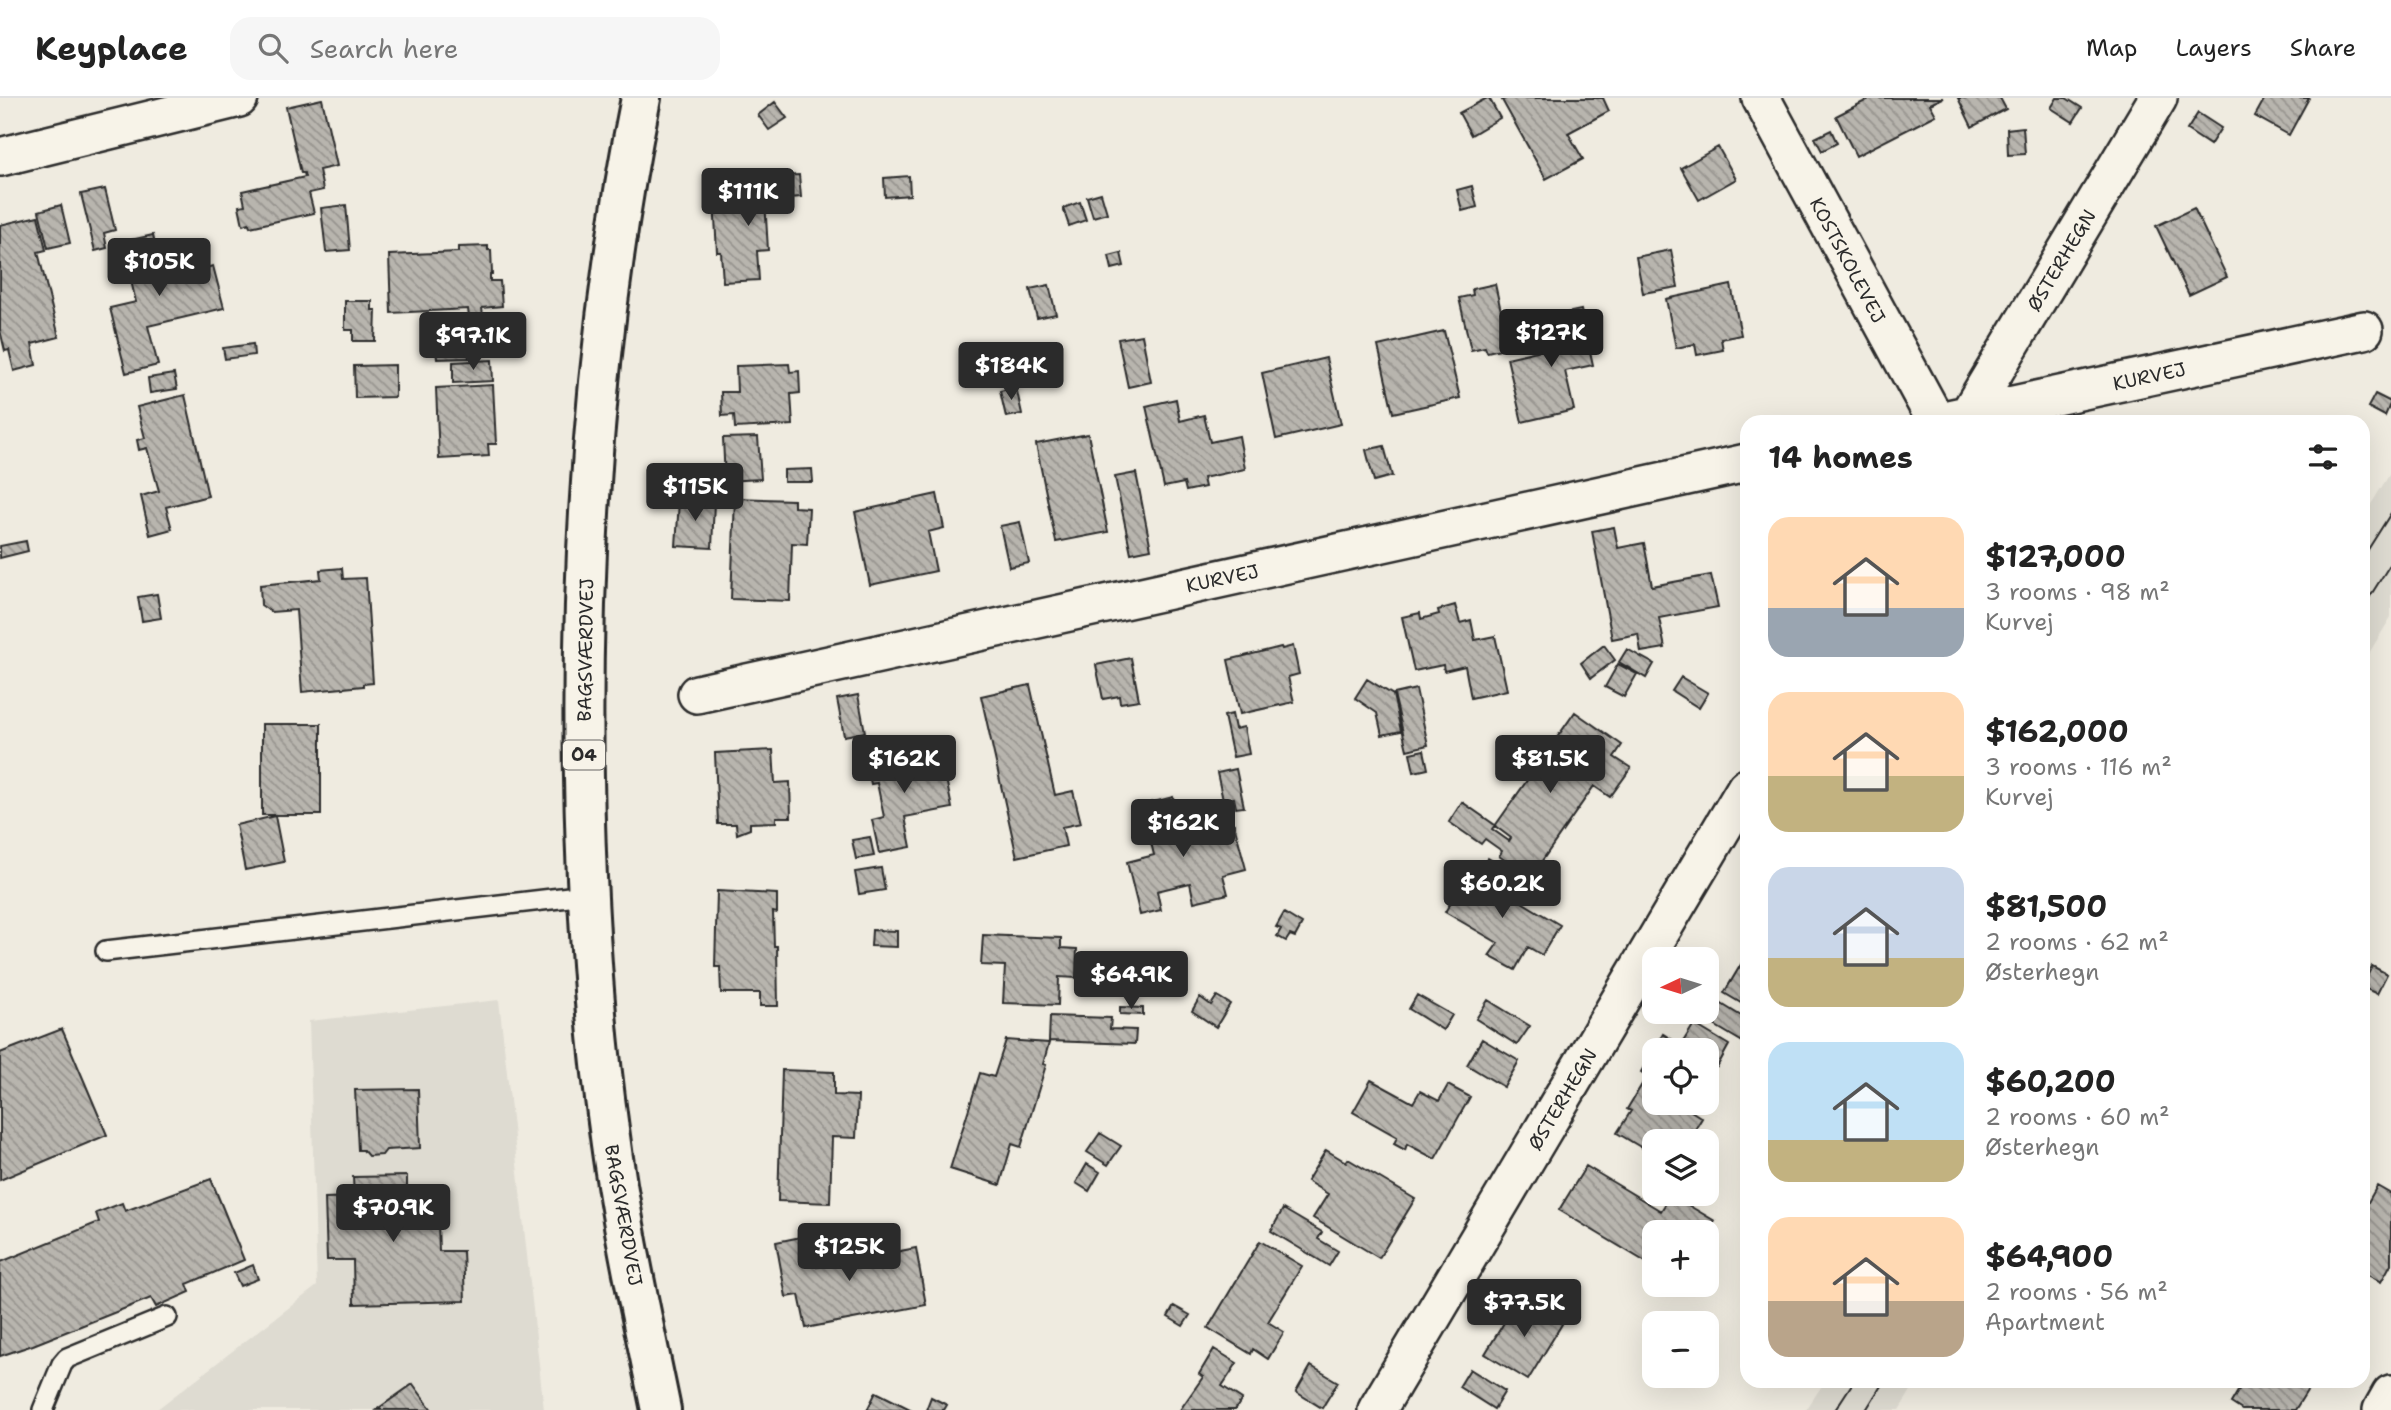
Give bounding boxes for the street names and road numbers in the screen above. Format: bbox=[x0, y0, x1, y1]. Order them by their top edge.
street label: KOSTSKOLEVEJ bbox=[1804, 193, 1891, 327]
street label: ØSTERHEGN bbox=[2021, 205, 2102, 316]
street label: KURVEJ bbox=[2110, 357, 2188, 396]
street label: KURVEJ bbox=[1183, 559, 1261, 598]
street label: BAGSVÆRDVEJ bbox=[572, 578, 599, 722]
road number: O4 bbox=[563, 740, 605, 770]
street label: ØSTERHEGN bbox=[1522, 1044, 1603, 1155]
street label: BAGSVÆRDVEJ bbox=[599, 1142, 648, 1288]

